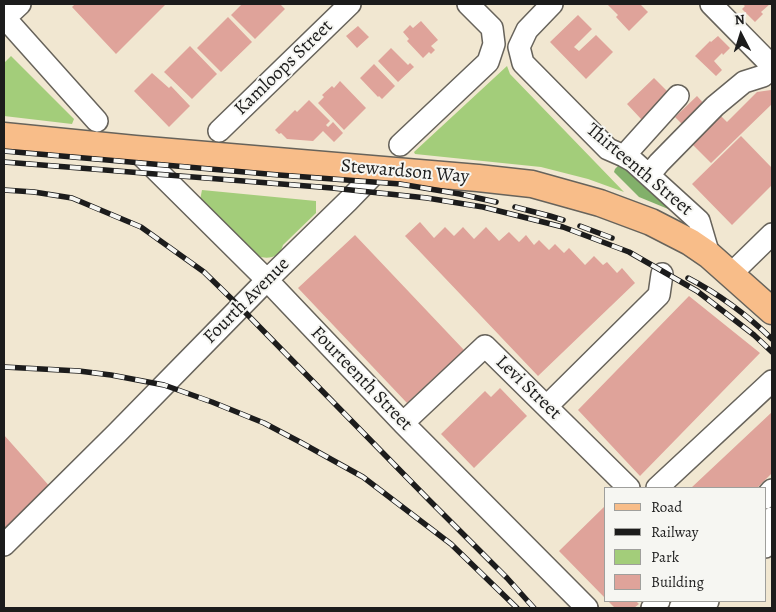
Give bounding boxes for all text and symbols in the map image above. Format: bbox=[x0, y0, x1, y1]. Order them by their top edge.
north arrow bbox=[716, 10, 766, 60]
text: N bbox=[734, 10, 746, 29]
street label: Kamloops Street bbox=[230, 15, 338, 121]
street label: Thirteenth Street bbox=[581, 119, 697, 221]
street label: Stewardson Way bbox=[340, 155, 470, 189]
street label: Fourth Avenue bbox=[199, 253, 295, 349]
street label: Fourteenth Street bbox=[305, 322, 417, 436]
street label: Levi Street bbox=[490, 351, 566, 425]
legend bbox=[604, 487, 766, 602]
text: Road bbox=[651, 497, 682, 517]
text: Railway bbox=[651, 522, 698, 542]
text: Park bbox=[651, 547, 679, 567]
text: Building bbox=[651, 572, 704, 592]

